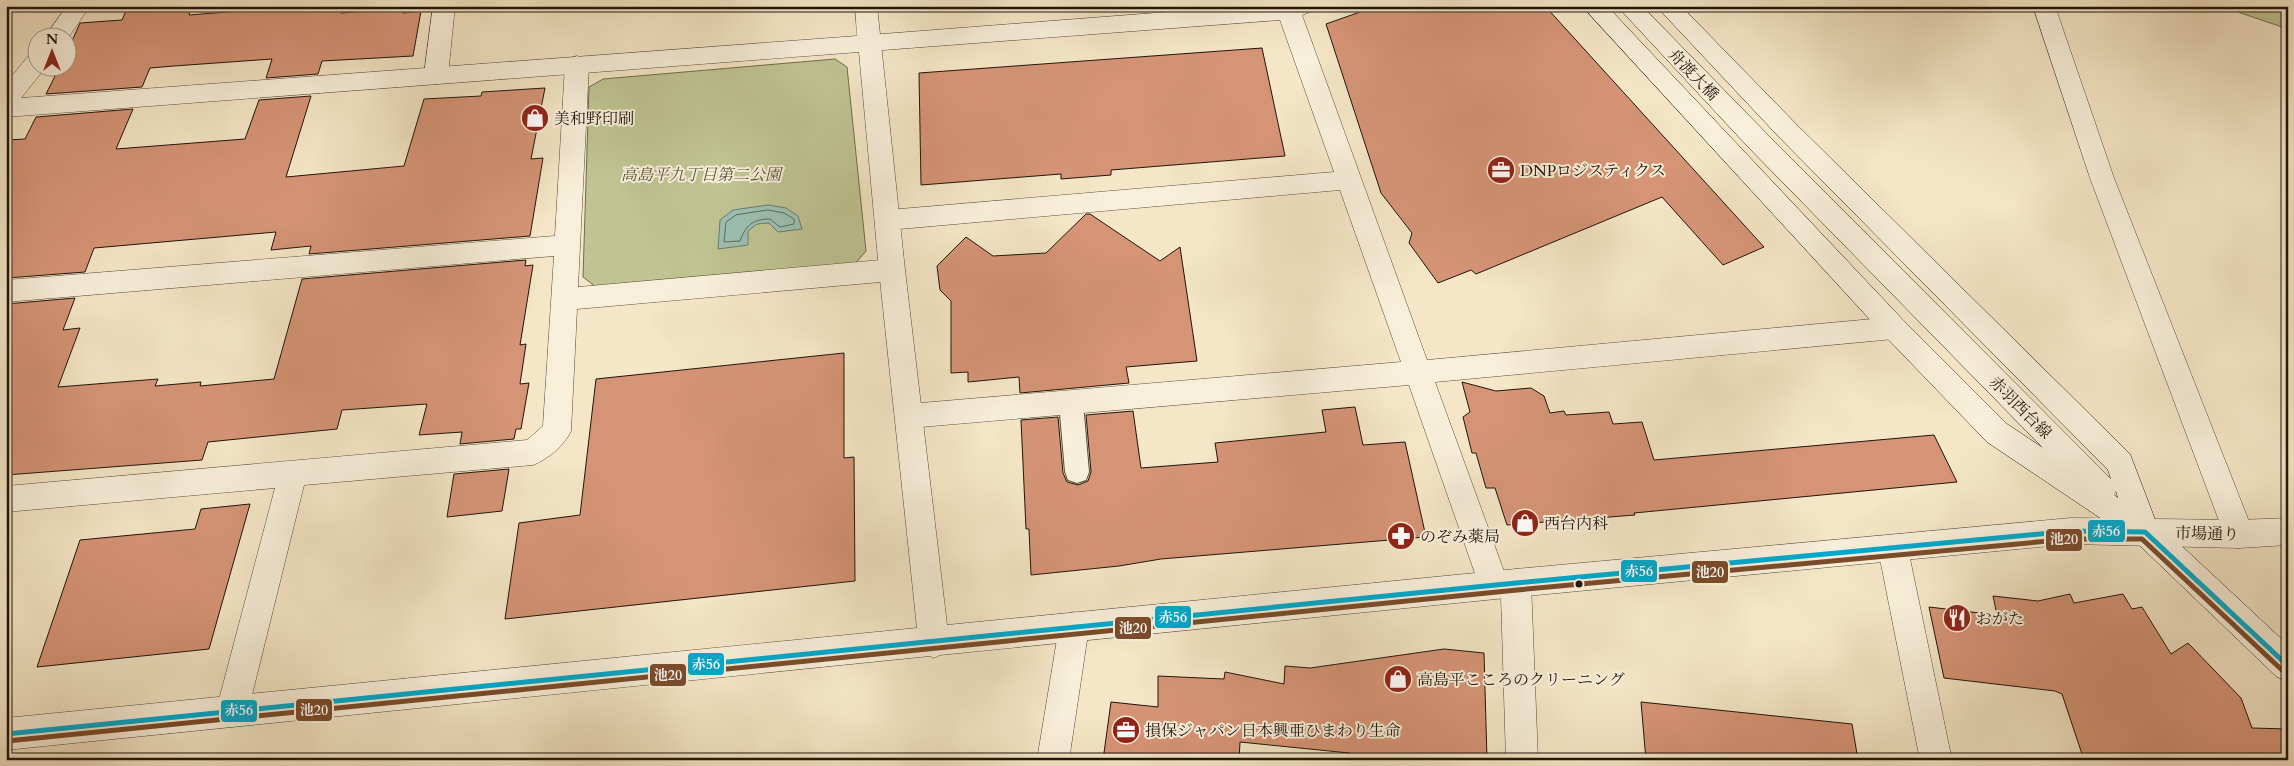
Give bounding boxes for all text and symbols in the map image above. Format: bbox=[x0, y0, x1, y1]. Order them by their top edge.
north arrow bbox=[28, 28, 78, 78]
text: N bbox=[46, 30, 58, 49]
street label: 舟渡大橋 bbox=[1663, 44, 1723, 105]
shop icon: 美和野印刷 bbox=[520, 103, 550, 133]
place label: 美和野印刷 bbox=[554, 108, 634, 130]
office icon: DNPロジスティクス bbox=[1486, 155, 1516, 185]
place label: DNPロジスティクス bbox=[1520, 160, 1666, 182]
park label: 高島平九丁目第二公園 bbox=[621, 164, 784, 186]
street label: 赤羽西台線 bbox=[1984, 372, 2056, 444]
shop icon: 西台内科 bbox=[1510, 508, 1540, 538]
place label: 西台内科 bbox=[1544, 513, 1608, 535]
line badge: 赤56 bbox=[2087, 519, 2126, 543]
pharmacy icon: のぞみ薬局 bbox=[1386, 521, 1416, 551]
text: 赤56 bbox=[2092, 522, 2120, 541]
street label: 市場通り bbox=[2175, 522, 2239, 546]
place label: のぞみ薬局 bbox=[1420, 526, 1500, 548]
line badge: 池20 bbox=[2045, 528, 2083, 552]
text: 池20 bbox=[2050, 530, 2078, 549]
line badge: 赤56 bbox=[1620, 559, 1658, 583]
line badge: 池20 bbox=[1691, 560, 1729, 584]
text: 赤56 bbox=[1625, 562, 1653, 581]
text: 池20 bbox=[1696, 563, 1724, 582]
unlabelled marker bbox=[1574, 579, 1584, 589]
restaurant icon: おがた bbox=[1942, 603, 1972, 633]
line badge: 赤56 bbox=[1154, 605, 1192, 629]
text: 赤56 bbox=[1159, 608, 1187, 627]
place label: おがた bbox=[1976, 608, 2024, 630]
line badge: 池20 bbox=[1114, 616, 1152, 640]
text: 池20 bbox=[1119, 619, 1147, 638]
line badge: 赤56 bbox=[687, 652, 725, 676]
text: 赤56 bbox=[692, 655, 720, 674]
line badge: 池20 bbox=[649, 663, 687, 687]
shop icon: 高島平こころのクリーニング bbox=[1383, 664, 1413, 694]
text: 池20 bbox=[654, 666, 682, 685]
place label: 高島平こころのクリーニング bbox=[1417, 669, 1625, 691]
line badge: 池20 bbox=[295, 698, 333, 722]
line badge: 赤56 bbox=[220, 699, 258, 723]
text: 赤56 bbox=[225, 701, 253, 720]
text: 池20 bbox=[300, 701, 328, 720]
office icon: 損保ジャパン日本興亜ひまわり生命 bbox=[1111, 715, 1141, 745]
place label: 損保ジャパン日本興亜ひまわり生命 bbox=[1145, 720, 1401, 742]

